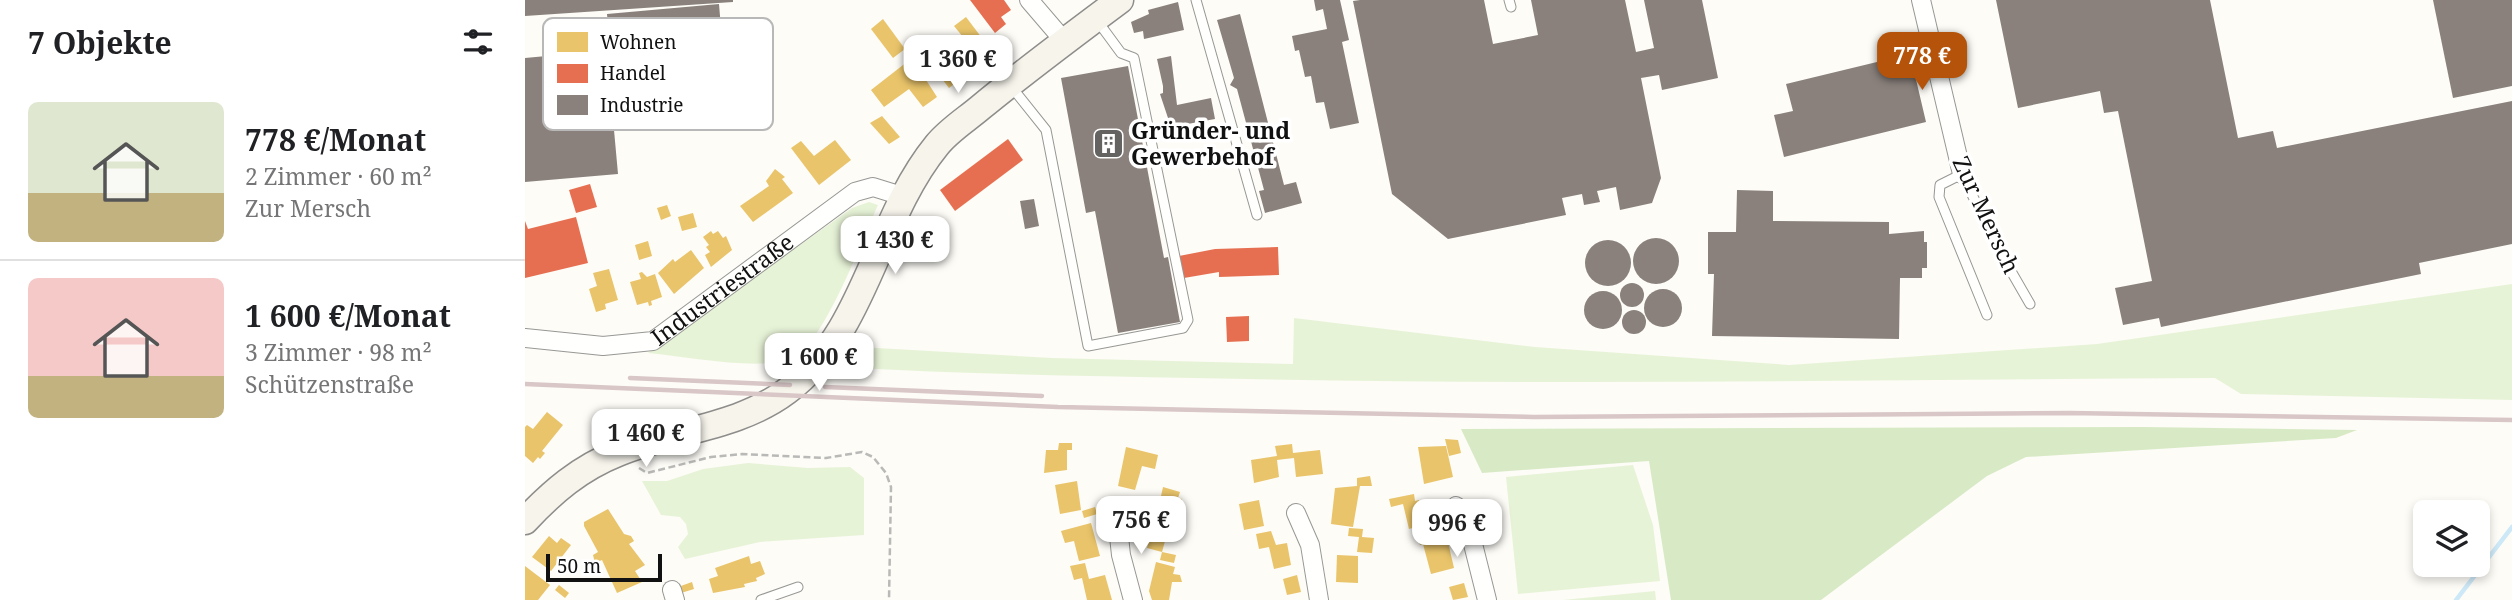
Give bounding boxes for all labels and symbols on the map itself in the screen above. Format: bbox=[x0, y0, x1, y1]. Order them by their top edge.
legend bbox=[543, 18, 773, 130]
text: Wohnen bbox=[600, 29, 676, 55]
pin: 778 € bbox=[1873, 32, 1971, 92]
pin: 1 360 € bbox=[893, 36, 1023, 95]
text: Handel bbox=[600, 60, 666, 86]
text: Industrie bbox=[600, 92, 683, 118]
place label: Gründer- und Gewerbehof bbox=[1131, 114, 1290, 172]
building icon: Gründer- und Gewerbehof bbox=[1091, 127, 1125, 161]
street label: Zur Mersch bbox=[1946, 151, 2028, 278]
pin: 1 430 € bbox=[830, 216, 960, 276]
street label: Industriestraße bbox=[644, 226, 800, 352]
pin: 1 600 € bbox=[754, 334, 884, 393]
pin: 1 460 € bbox=[581, 410, 711, 469]
pin: 756 € bbox=[1092, 496, 1190, 556]
pin: 996 € bbox=[1408, 500, 1506, 559]
scale bar bbox=[546, 551, 661, 583]

